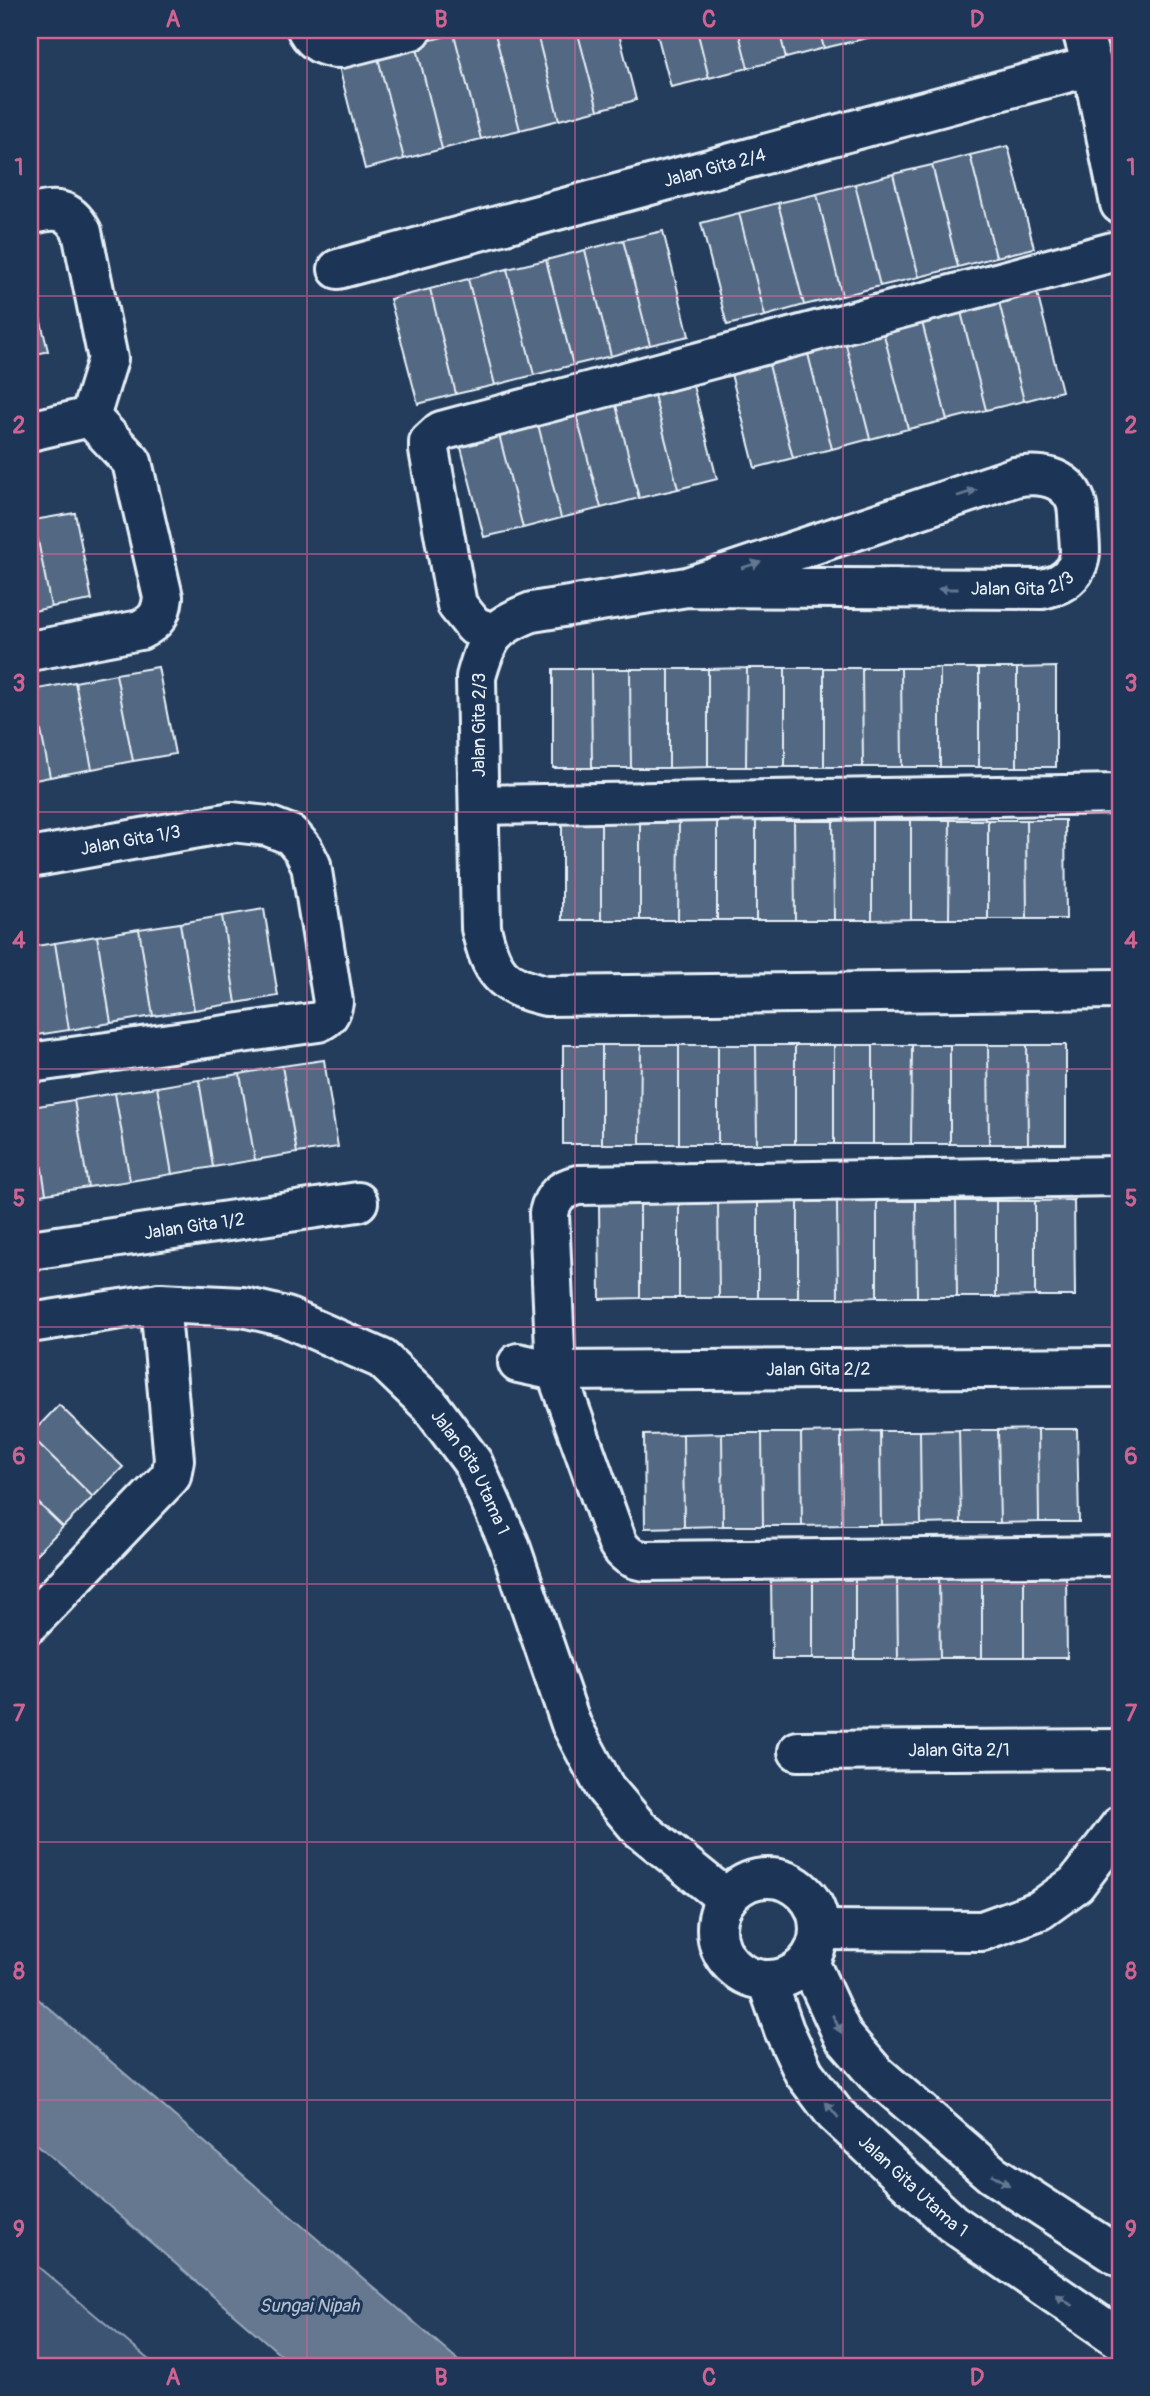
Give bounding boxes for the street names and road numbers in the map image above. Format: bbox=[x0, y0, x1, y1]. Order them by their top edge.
street label: Jalan Gita 2/4 bbox=[661, 143, 769, 192]
street label: Jalan Gita 2/3 bbox=[971, 566, 1079, 601]
street label: Jalan Gita 2/3 bbox=[468, 673, 491, 777]
street label: Jalan Gita 1/3 bbox=[78, 820, 182, 860]
street label: Jalan Gita 1/2 bbox=[142, 1207, 246, 1245]
street label: Jalan Gita 2/2 bbox=[766, 1357, 871, 1381]
street label: Jalan Gita Utama 1 bbox=[426, 1405, 515, 1538]
street label: Jalan Gita 2/1 bbox=[908, 1738, 1010, 1762]
street label: Jalan Gita Utama 1 bbox=[853, 2130, 972, 2242]

